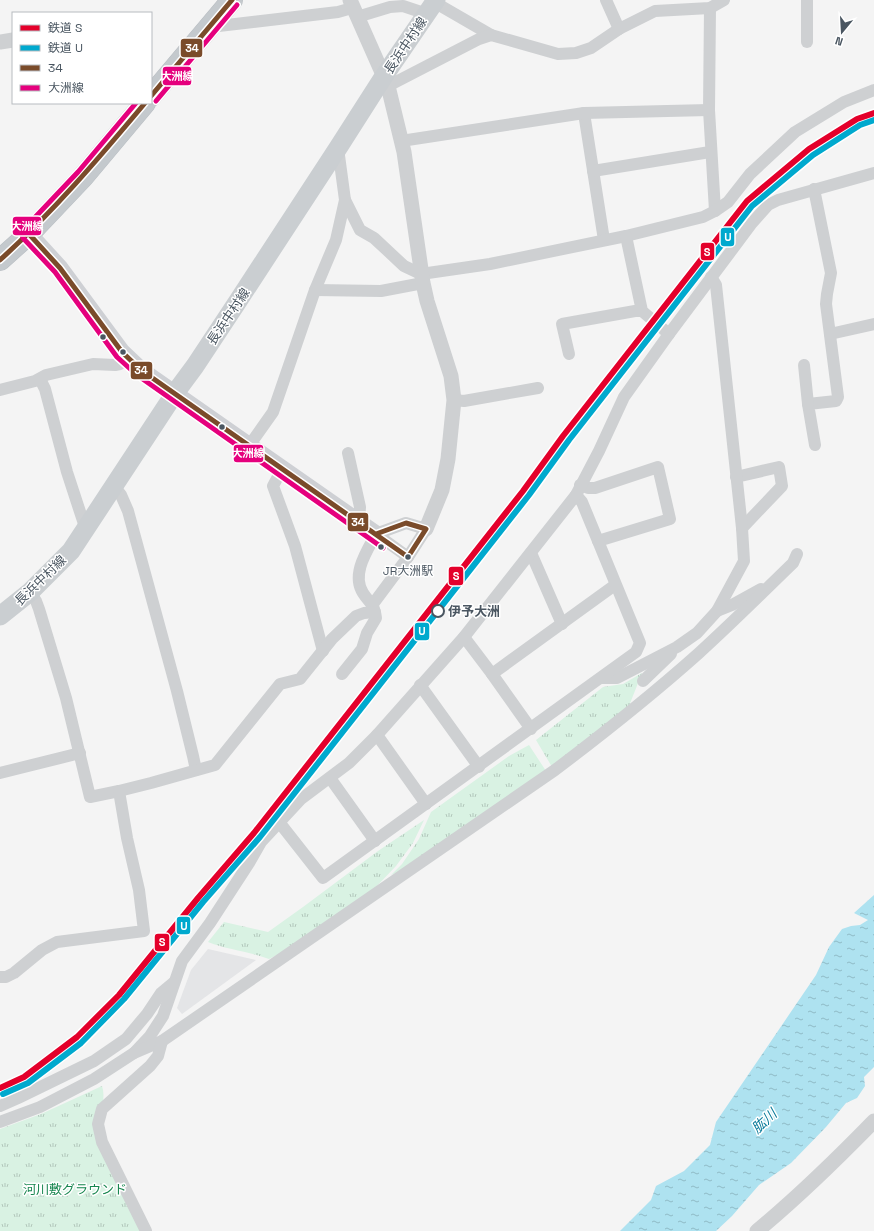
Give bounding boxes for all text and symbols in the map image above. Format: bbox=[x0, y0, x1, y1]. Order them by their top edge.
legend bbox=[12, 12, 152, 104]
north arrow bbox=[822, 12, 862, 52]
street label: 長浜中村線 bbox=[380, 14, 431, 77]
text: 鉄道 S bbox=[48, 20, 82, 36]
text: N bbox=[833, 34, 845, 49]
line badge: 34 bbox=[180, 38, 203, 58]
text: 鉄道 U bbox=[48, 40, 83, 56]
text: 34 bbox=[185, 41, 199, 55]
text: 34 bbox=[48, 60, 63, 76]
line badge: 大洲線 bbox=[162, 66, 192, 86]
text: 大洲線 bbox=[161, 69, 194, 83]
text: 大洲線 bbox=[48, 80, 84, 96]
line badge: 大洲線 bbox=[12, 216, 42, 236]
text: 大洲線 bbox=[11, 219, 44, 233]
line badge: U bbox=[720, 227, 735, 247]
text: U bbox=[724, 230, 732, 244]
line badge: S bbox=[700, 242, 715, 261]
text: S bbox=[704, 245, 711, 259]
street label: 長浜中村線 bbox=[203, 285, 254, 348]
unlabelled marker bbox=[98, 332, 108, 342]
unlabelled marker bbox=[118, 347, 128, 357]
line badge: 34 bbox=[130, 361, 153, 380]
text: 34 bbox=[134, 363, 148, 377]
unlabelled marker bbox=[217, 422, 227, 432]
line badge: 大洲線 bbox=[233, 444, 264, 463]
text: 大洲線 bbox=[232, 446, 265, 460]
line badge: 34 bbox=[347, 512, 369, 532]
text: 34 bbox=[351, 515, 365, 529]
unlabelled marker bbox=[376, 542, 386, 552]
street label: 長浜中村線 bbox=[11, 552, 70, 609]
marker: JR大洲駅 bbox=[403, 552, 413, 562]
place label: JR大洲駅 bbox=[383, 563, 433, 579]
line badge: S bbox=[448, 566, 464, 586]
text: S bbox=[453, 569, 460, 583]
place label: 伊予大洲 bbox=[448, 603, 500, 620]
marker: 伊予大洲 bbox=[431, 604, 445, 618]
line badge: U bbox=[414, 622, 430, 641]
text: U bbox=[418, 624, 426, 638]
line badge: U bbox=[176, 916, 191, 935]
text: U bbox=[180, 919, 188, 933]
line badge: S bbox=[154, 933, 170, 952]
text: S bbox=[159, 935, 166, 949]
water label: 肱川 bbox=[748, 1104, 782, 1137]
park label: 河川敷グラウンド bbox=[23, 1181, 127, 1198]

